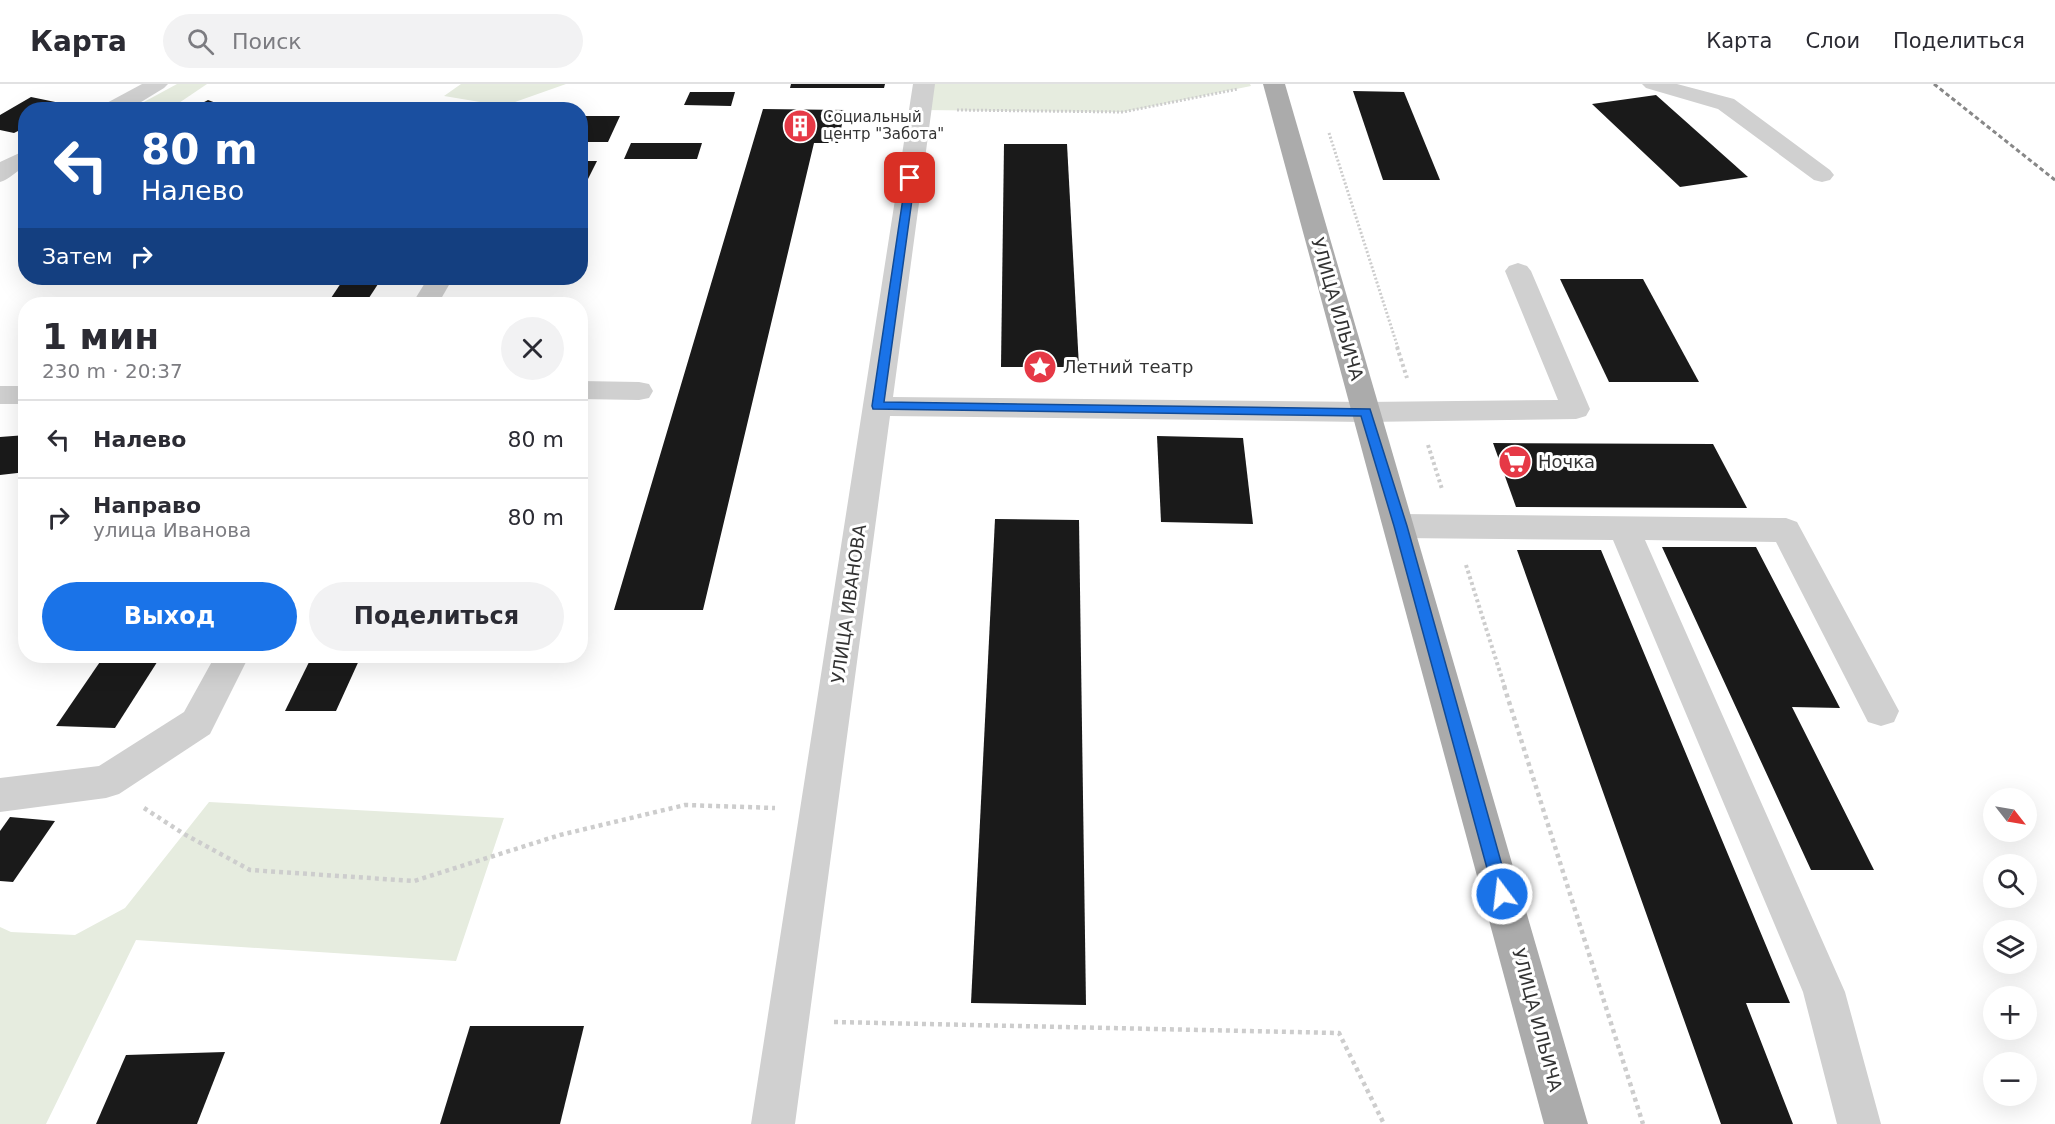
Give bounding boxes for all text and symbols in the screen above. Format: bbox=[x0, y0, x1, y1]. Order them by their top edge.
search box bbox=[163, 14, 583, 68]
text: Карта bbox=[30, 25, 127, 58]
icon: search bbox=[184, 25, 217, 58]
text: Поиск bbox=[232, 29, 302, 54]
text: Карта bbox=[1706, 29, 1772, 53]
text: Слои bbox=[1805, 29, 1860, 53]
text: Поделиться bbox=[1893, 29, 2025, 53]
building icon: Социальный центр "Забота" bbox=[782, 108, 818, 144]
place label: Социальный центр "Забота" bbox=[823, 108, 944, 143]
text: 80 m bbox=[141, 125, 258, 174]
icon: left bbox=[42, 126, 120, 204]
pin bbox=[884, 152, 935, 203]
icon: arrive bbox=[893, 161, 926, 194]
text: Налево bbox=[141, 175, 244, 206]
street label: УЛИЦА ИЛЬИЧА bbox=[1307, 235, 1368, 383]
icon: right bbox=[125, 240, 158, 273]
text: Затем bbox=[42, 244, 113, 269]
text: 1 мин bbox=[42, 316, 159, 357]
button: close bbox=[501, 317, 564, 380]
place icon: Летний театр bbox=[1022, 349, 1058, 385]
place label: Летний театр bbox=[1063, 356, 1193, 377]
text: 230 m · 20:37 bbox=[42, 359, 183, 383]
icon: left bbox=[42, 423, 75, 456]
text: Налево bbox=[93, 427, 186, 452]
text: 80 m bbox=[508, 427, 564, 452]
supermarket icon: Ночка bbox=[1497, 444, 1533, 480]
place label: Ночка bbox=[1538, 451, 1595, 472]
text: Направо bbox=[93, 493, 201, 518]
icon: right bbox=[42, 501, 75, 534]
text: 80 m bbox=[508, 505, 564, 530]
text: улица Иванова bbox=[93, 518, 251, 542]
street label: УЛИЦА ИВАНОВА bbox=[827, 522, 870, 685]
button: Выход bbox=[42, 582, 297, 651]
button: Поделиться bbox=[309, 582, 564, 651]
north arrow bbox=[1983, 788, 2037, 842]
map controls bbox=[1983, 788, 2037, 1106]
button: search bbox=[1983, 854, 2037, 908]
position arrow bbox=[1470, 862, 1534, 926]
button: layers bbox=[1983, 920, 2037, 974]
street label: УЛИЦА ИЛЬИЧА bbox=[1508, 946, 1567, 1094]
button: + bbox=[1983, 986, 2037, 1040]
button: − bbox=[1983, 1052, 2037, 1106]

